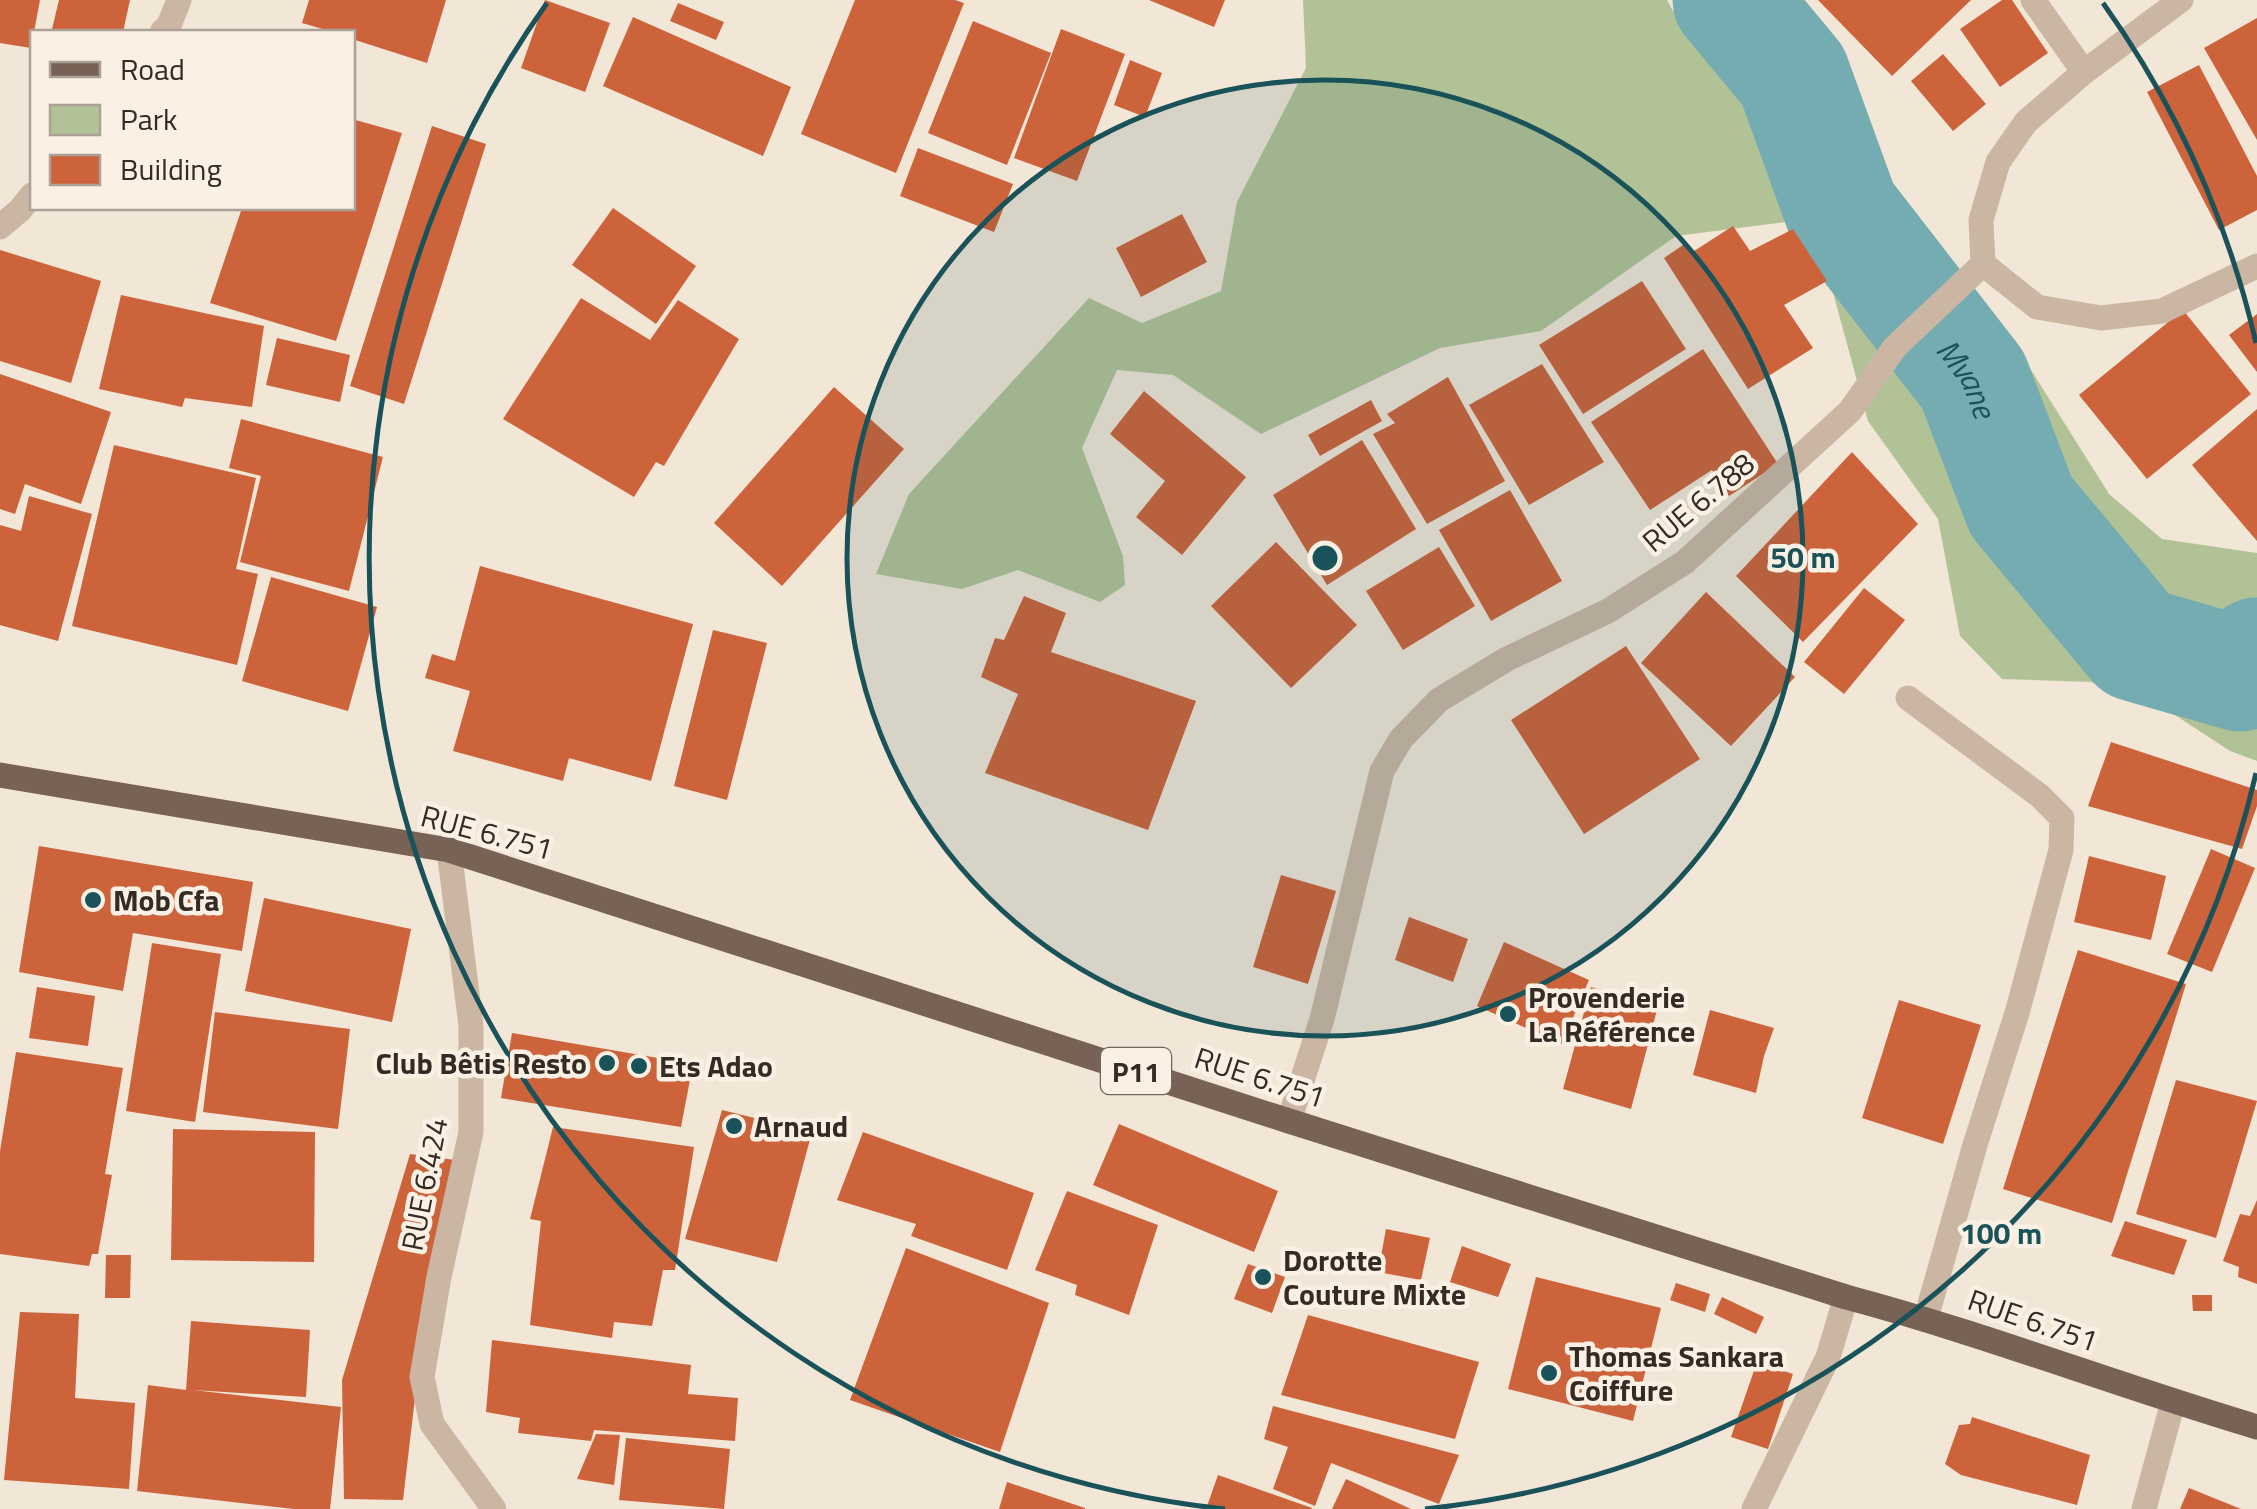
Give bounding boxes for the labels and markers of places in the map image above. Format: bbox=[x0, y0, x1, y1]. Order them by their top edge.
centre of rings bbox=[1307, 540, 1343, 576]
place label: Mob Cfa bbox=[113, 877, 220, 923]
marker: Mob Cfa bbox=[82, 889, 104, 911]
place label: Provenderie La Référence bbox=[1528, 974, 1695, 1054]
marker: Provenderie La Référence bbox=[1497, 1003, 1519, 1025]
place label: Club Bêtis Resto bbox=[375, 1040, 587, 1086]
place label: Ets Adao bbox=[659, 1043, 773, 1089]
marker: Club Bêtis Resto bbox=[596, 1052, 618, 1074]
marker: Ets Adao bbox=[628, 1055, 650, 1077]
place label: Arnaud bbox=[754, 1103, 848, 1149]
marker: Arnaud bbox=[723, 1115, 745, 1137]
place label: Dorotte Couture Mixte bbox=[1283, 1237, 1466, 1317]
marker: Dorotte Couture Mixte bbox=[1252, 1266, 1274, 1288]
place label: Thomas Sankara Coiffure bbox=[1569, 1333, 1784, 1413]
marker: Thomas Sankara Coiffure bbox=[1538, 1362, 1560, 1384]

